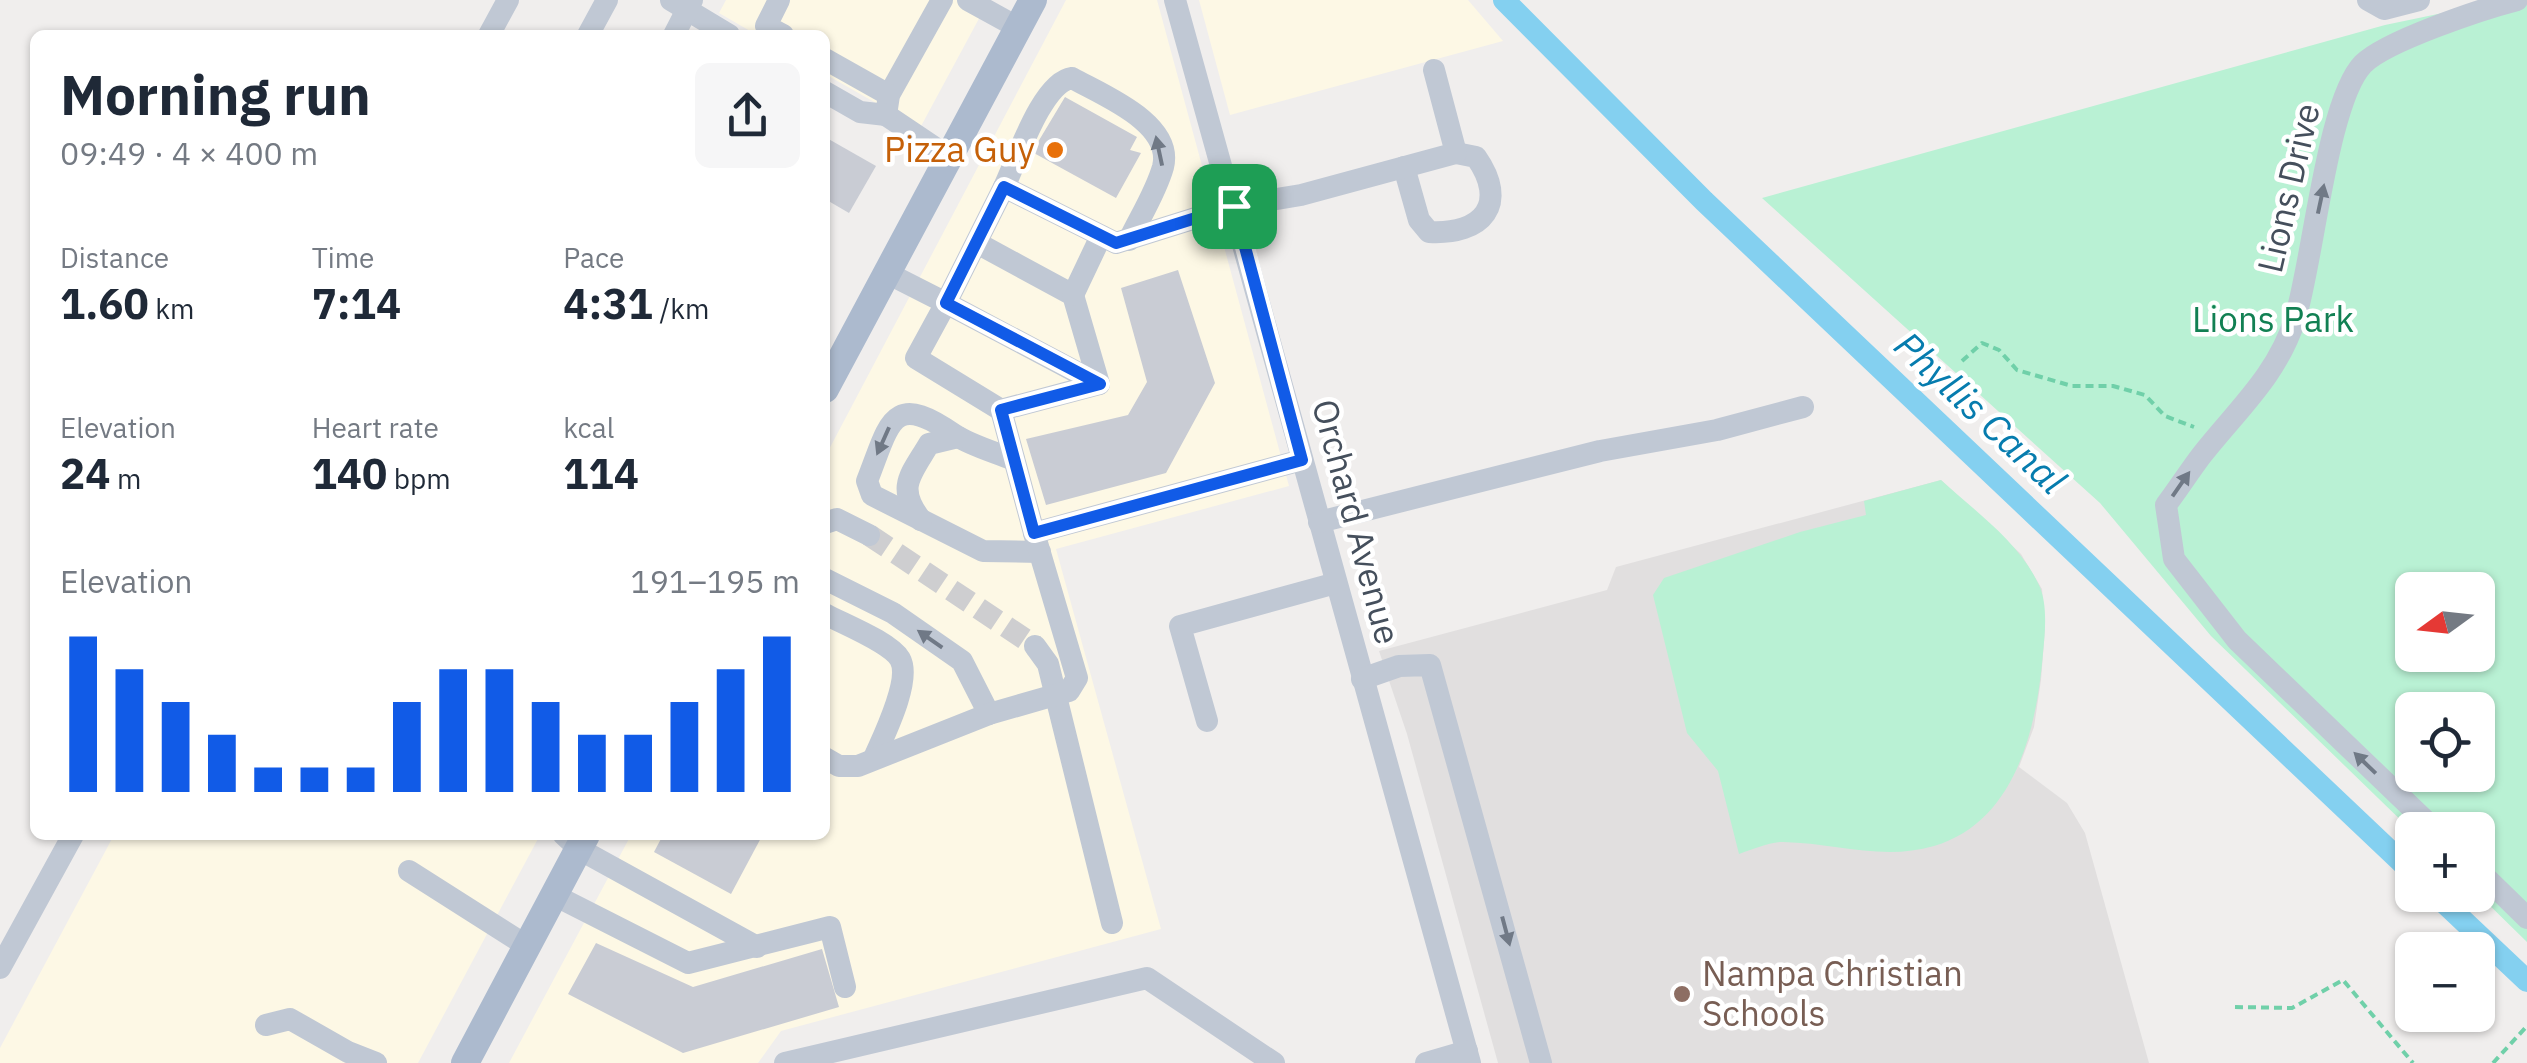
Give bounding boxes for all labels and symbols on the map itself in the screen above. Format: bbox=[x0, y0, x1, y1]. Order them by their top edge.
street label: Lions Drive bbox=[2246, 99, 2330, 277]
place label: Pizza Guy bbox=[884, 126, 1035, 172]
one-way arrow bbox=[1151, 135, 1167, 166]
marker: Pizza Guy bbox=[1044, 139, 1066, 161]
pin bbox=[1192, 164, 1277, 249]
one-way arrow bbox=[2314, 183, 2329, 214]
park label: Lions Park bbox=[2192, 296, 2354, 342]
water label: Phyllis Canal bbox=[1885, 320, 2077, 504]
street label: Orchard Avenue bbox=[1302, 394, 1412, 649]
one-way arrow bbox=[875, 427, 892, 456]
one-way arrow bbox=[2171, 471, 2190, 498]
north arrow bbox=[2395, 572, 2495, 672]
one-way arrow bbox=[917, 630, 944, 649]
one-way arrow bbox=[2353, 751, 2377, 774]
one-way arrow bbox=[1498, 916, 1514, 947]
place label: Nampa Christian Schools bbox=[1702, 950, 1963, 1036]
marker: Nampa Christian Schools bbox=[1671, 983, 1693, 1005]

